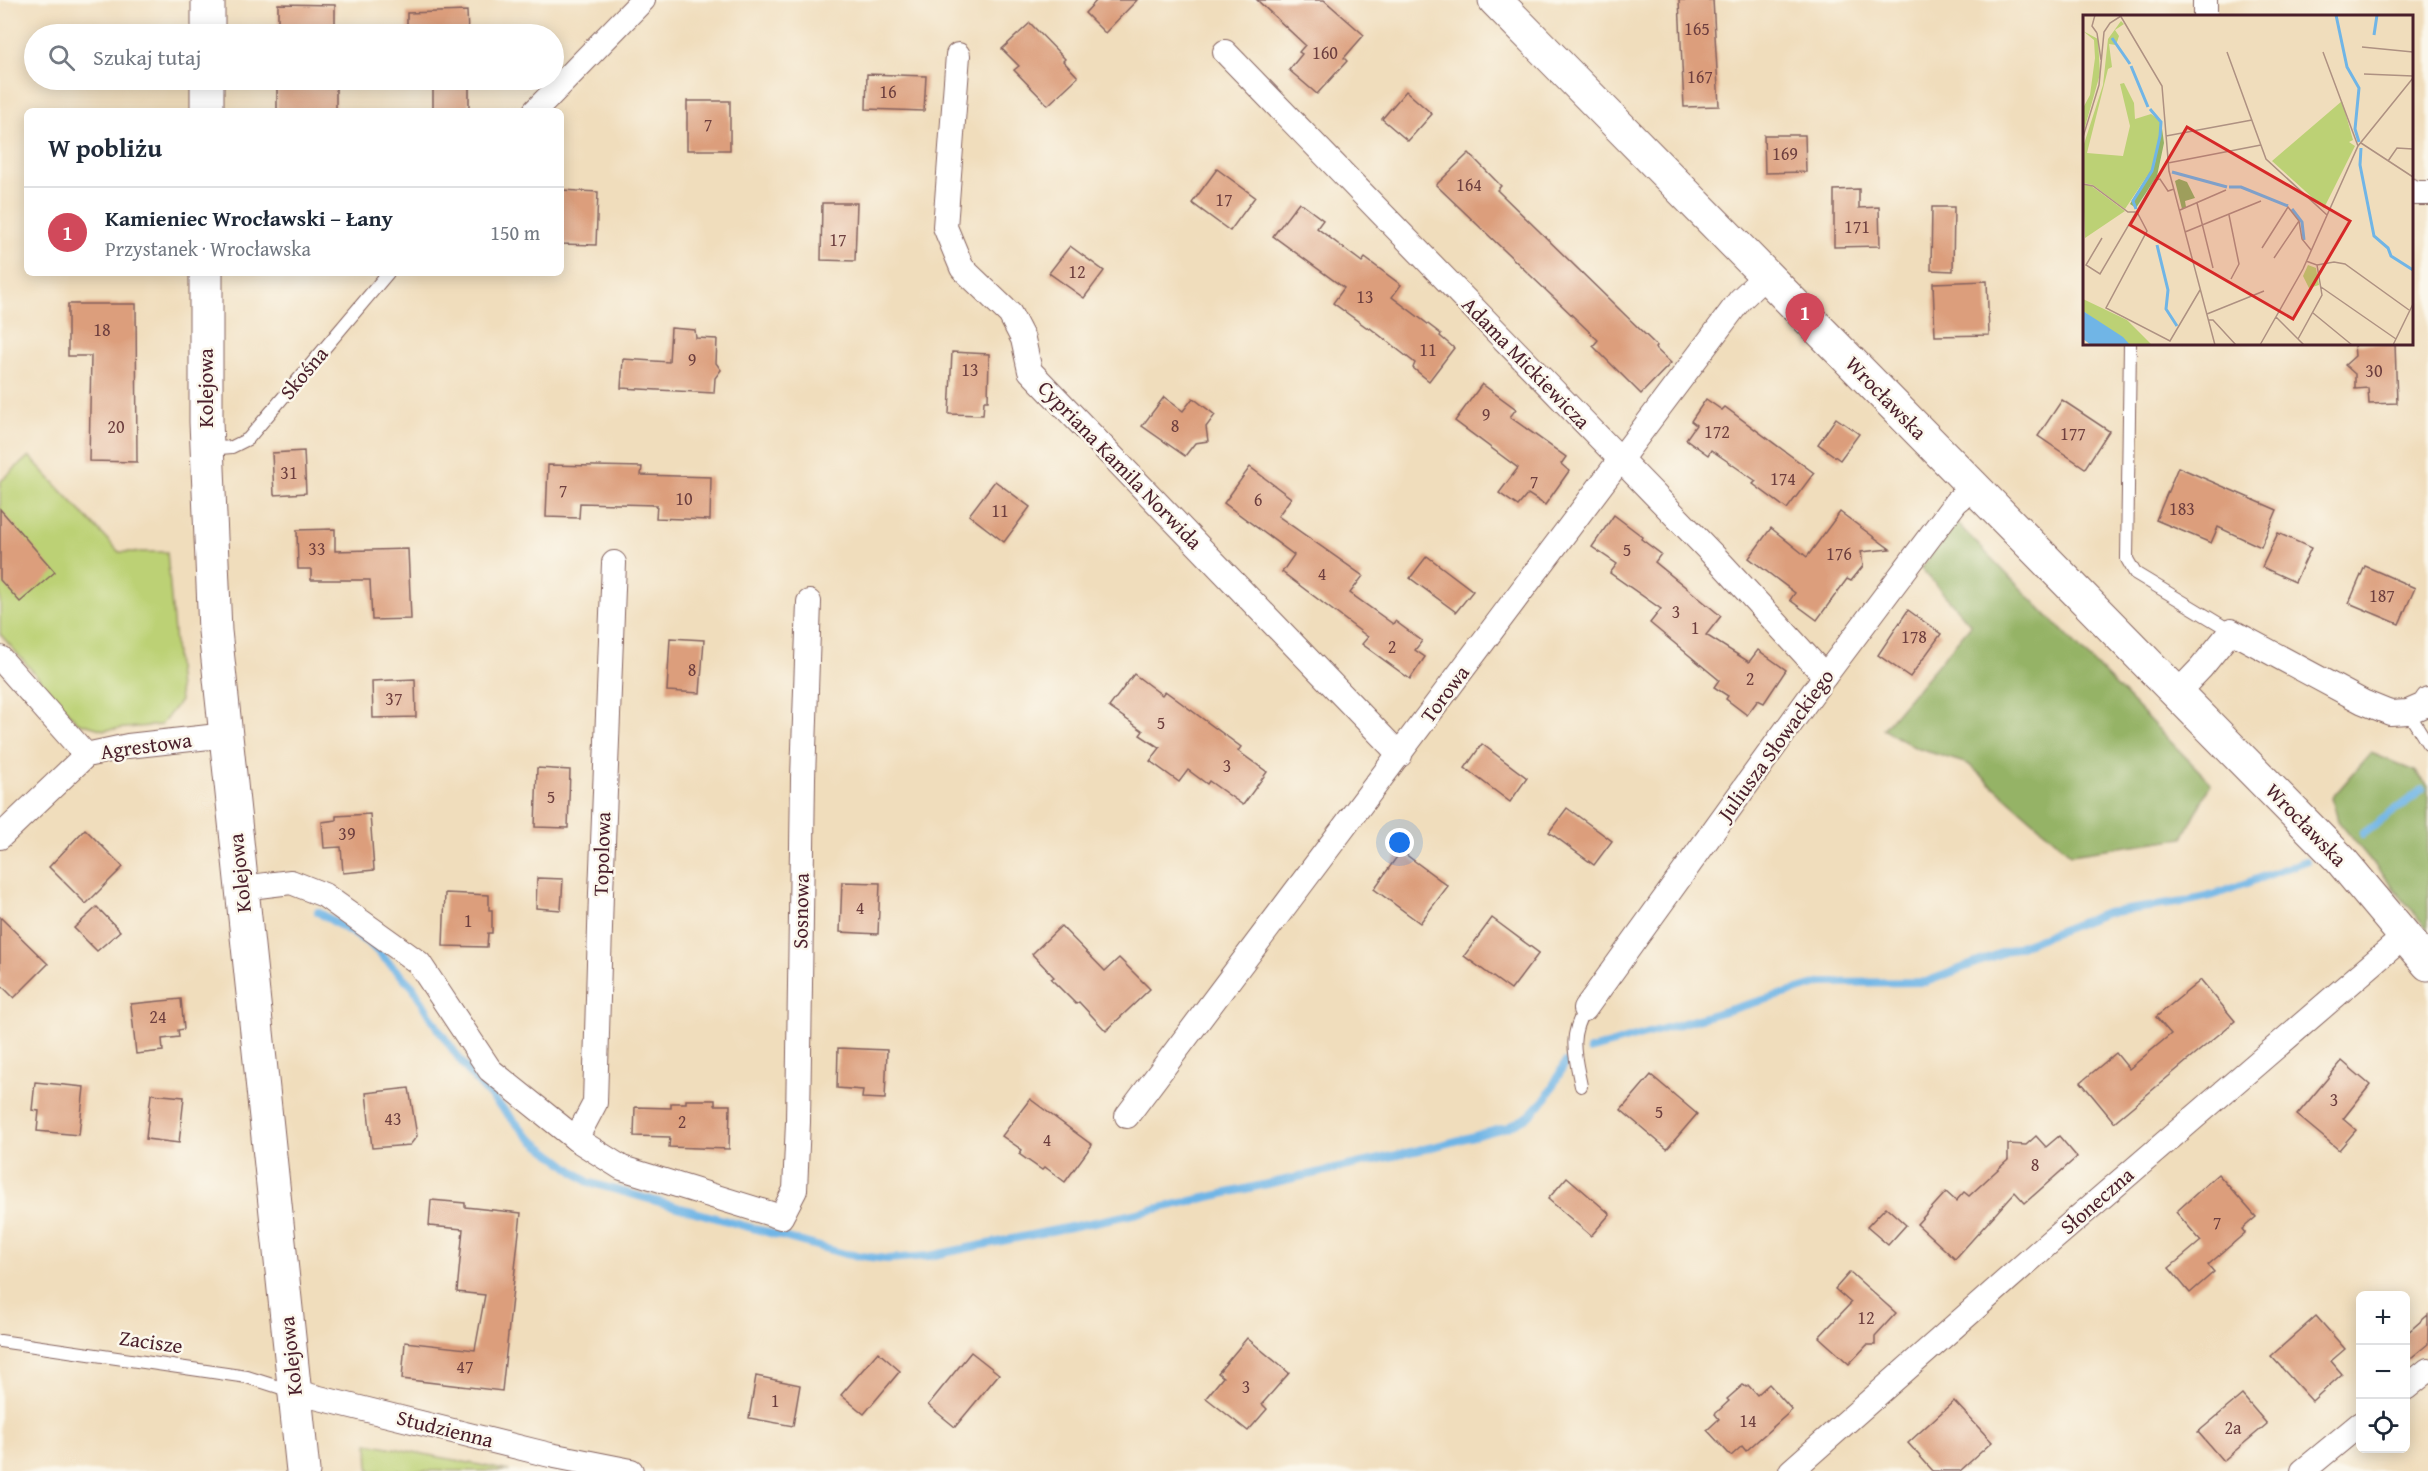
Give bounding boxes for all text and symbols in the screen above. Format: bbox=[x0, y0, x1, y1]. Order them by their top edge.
house number: 165 bbox=[1684, 15, 1710, 42]
inset map bbox=[2083, 15, 2413, 345]
search box bbox=[24, 24, 564, 90]
house number: 160 bbox=[1312, 39, 1338, 66]
icon: search bbox=[45, 41, 78, 74]
text: Szukaj tutaj bbox=[93, 41, 201, 73]
house number: 167 bbox=[1687, 63, 1713, 90]
house number: 16 bbox=[879, 78, 897, 105]
house number: 7 bbox=[704, 111, 712, 138]
text: W pobliżu bbox=[48, 128, 162, 167]
house number: 169 bbox=[1772, 140, 1798, 167]
house number: 164 bbox=[1456, 171, 1482, 198]
house number: 17 bbox=[1215, 186, 1233, 213]
text: Kamieniec Wrocławski – Łany bbox=[105, 202, 393, 234]
house number: 171 bbox=[1844, 213, 1870, 240]
text: 1 bbox=[62, 218, 73, 247]
text: 150 m bbox=[490, 218, 540, 247]
house number: 17 bbox=[829, 226, 847, 253]
text: Przystanek · Wrocławska bbox=[105, 234, 311, 263]
house number: 12 bbox=[1068, 258, 1086, 285]
house number: 13 bbox=[1356, 283, 1374, 310]
street label: Adama Mickiewicza bbox=[1455, 290, 1598, 436]
pin: 1 bbox=[1786, 294, 1824, 343]
house number: 18 bbox=[93, 316, 111, 343]
house number: 11 bbox=[1419, 336, 1437, 363]
street label: Skośna bbox=[272, 339, 335, 406]
house number: 9 bbox=[688, 346, 696, 373]
street label: Kolejowa bbox=[190, 348, 221, 428]
street label: Wrocławska bbox=[1838, 349, 1934, 447]
house number: 13 bbox=[961, 356, 979, 383]
house number: 30 bbox=[2365, 357, 2383, 384]
street label: Cypriana Kamila Norwida bbox=[1031, 373, 1210, 556]
house number: 9 bbox=[1482, 401, 1490, 428]
house number: 8 bbox=[1171, 412, 1179, 439]
house number: 20 bbox=[107, 413, 125, 440]
house number: 172 bbox=[1704, 418, 1730, 445]
house number: 177 bbox=[2060, 420, 2086, 447]
house number: 31 bbox=[280, 459, 298, 486]
house number: 174 bbox=[1770, 465, 1796, 492]
house number: 7 bbox=[1530, 468, 1538, 495]
house number: 7 bbox=[559, 477, 567, 504]
house number: 10 bbox=[675, 485, 693, 512]
house number: 6 bbox=[1254, 486, 1262, 513]
house number: 183 bbox=[2169, 495, 2195, 522]
house number: 11 bbox=[991, 497, 1009, 524]
house number: 33 bbox=[308, 535, 326, 562]
house number: 5 bbox=[1623, 536, 1631, 563]
house number: 176 bbox=[1826, 540, 1852, 567]
house number: 4 bbox=[1318, 560, 1326, 587]
house number: 187 bbox=[2369, 582, 2395, 609]
house number: 3 bbox=[1672, 598, 1680, 625]
house number: 1 bbox=[1691, 614, 1699, 641]
house number: 178 bbox=[1901, 623, 1927, 650]
house number: 2 bbox=[1388, 633, 1396, 660]
house number: 8 bbox=[688, 656, 696, 683]
street label: Torowa bbox=[1413, 658, 1477, 729]
street label: Juliusza Słowackiego bbox=[1708, 662, 1841, 830]
house number: 2 bbox=[1746, 665, 1754, 692]
house number: 37 bbox=[385, 685, 403, 712]
house number: 5 bbox=[1157, 709, 1165, 736]
street label: Agrestowa bbox=[98, 724, 194, 767]
house number: 3 bbox=[1223, 752, 1231, 779]
street label: Wrocławska bbox=[2258, 776, 2354, 874]
house number: 5 bbox=[547, 783, 555, 810]
street label: Topolowa bbox=[585, 811, 618, 897]
house number: 39 bbox=[338, 820, 356, 847]
your location bbox=[1385, 828, 1414, 857]
street label: Kolejowa bbox=[220, 832, 259, 914]
street label: Sosnowa bbox=[784, 873, 817, 949]
house number: 4 bbox=[856, 894, 864, 921]
house number: 1 bbox=[464, 907, 472, 934]
house number: 24 bbox=[149, 1003, 167, 1030]
house number: 3 bbox=[2330, 1086, 2338, 1113]
house number: 5 bbox=[1655, 1098, 1663, 1125]
house number: 43 bbox=[384, 1105, 402, 1132]
house number: 2 bbox=[678, 1108, 686, 1135]
house number: 4 bbox=[1043, 1126, 1051, 1153]
house number: 8 bbox=[2031, 1151, 2039, 1178]
street label: Słoneczna bbox=[2053, 1160, 2140, 1242]
house number: 7 bbox=[2213, 1209, 2221, 1236]
map controls bbox=[2356, 1291, 2410, 1453]
button: + bbox=[2356, 1291, 2410, 1345]
house number: 12 bbox=[1857, 1304, 1875, 1331]
street label: Kolejowa bbox=[271, 1315, 310, 1397]
street label: Zacisze bbox=[117, 1322, 185, 1361]
button: − bbox=[2356, 1345, 2410, 1399]
house number: 47 bbox=[456, 1353, 474, 1380]
house number: 3 bbox=[1242, 1373, 1250, 1400]
house number: 1 bbox=[771, 1387, 779, 1414]
button: locate bbox=[2356, 1399, 2410, 1453]
street label: Studzienna bbox=[393, 1402, 497, 1456]
house number: 14 bbox=[1739, 1407, 1757, 1434]
house number: 2a bbox=[2224, 1414, 2242, 1441]

